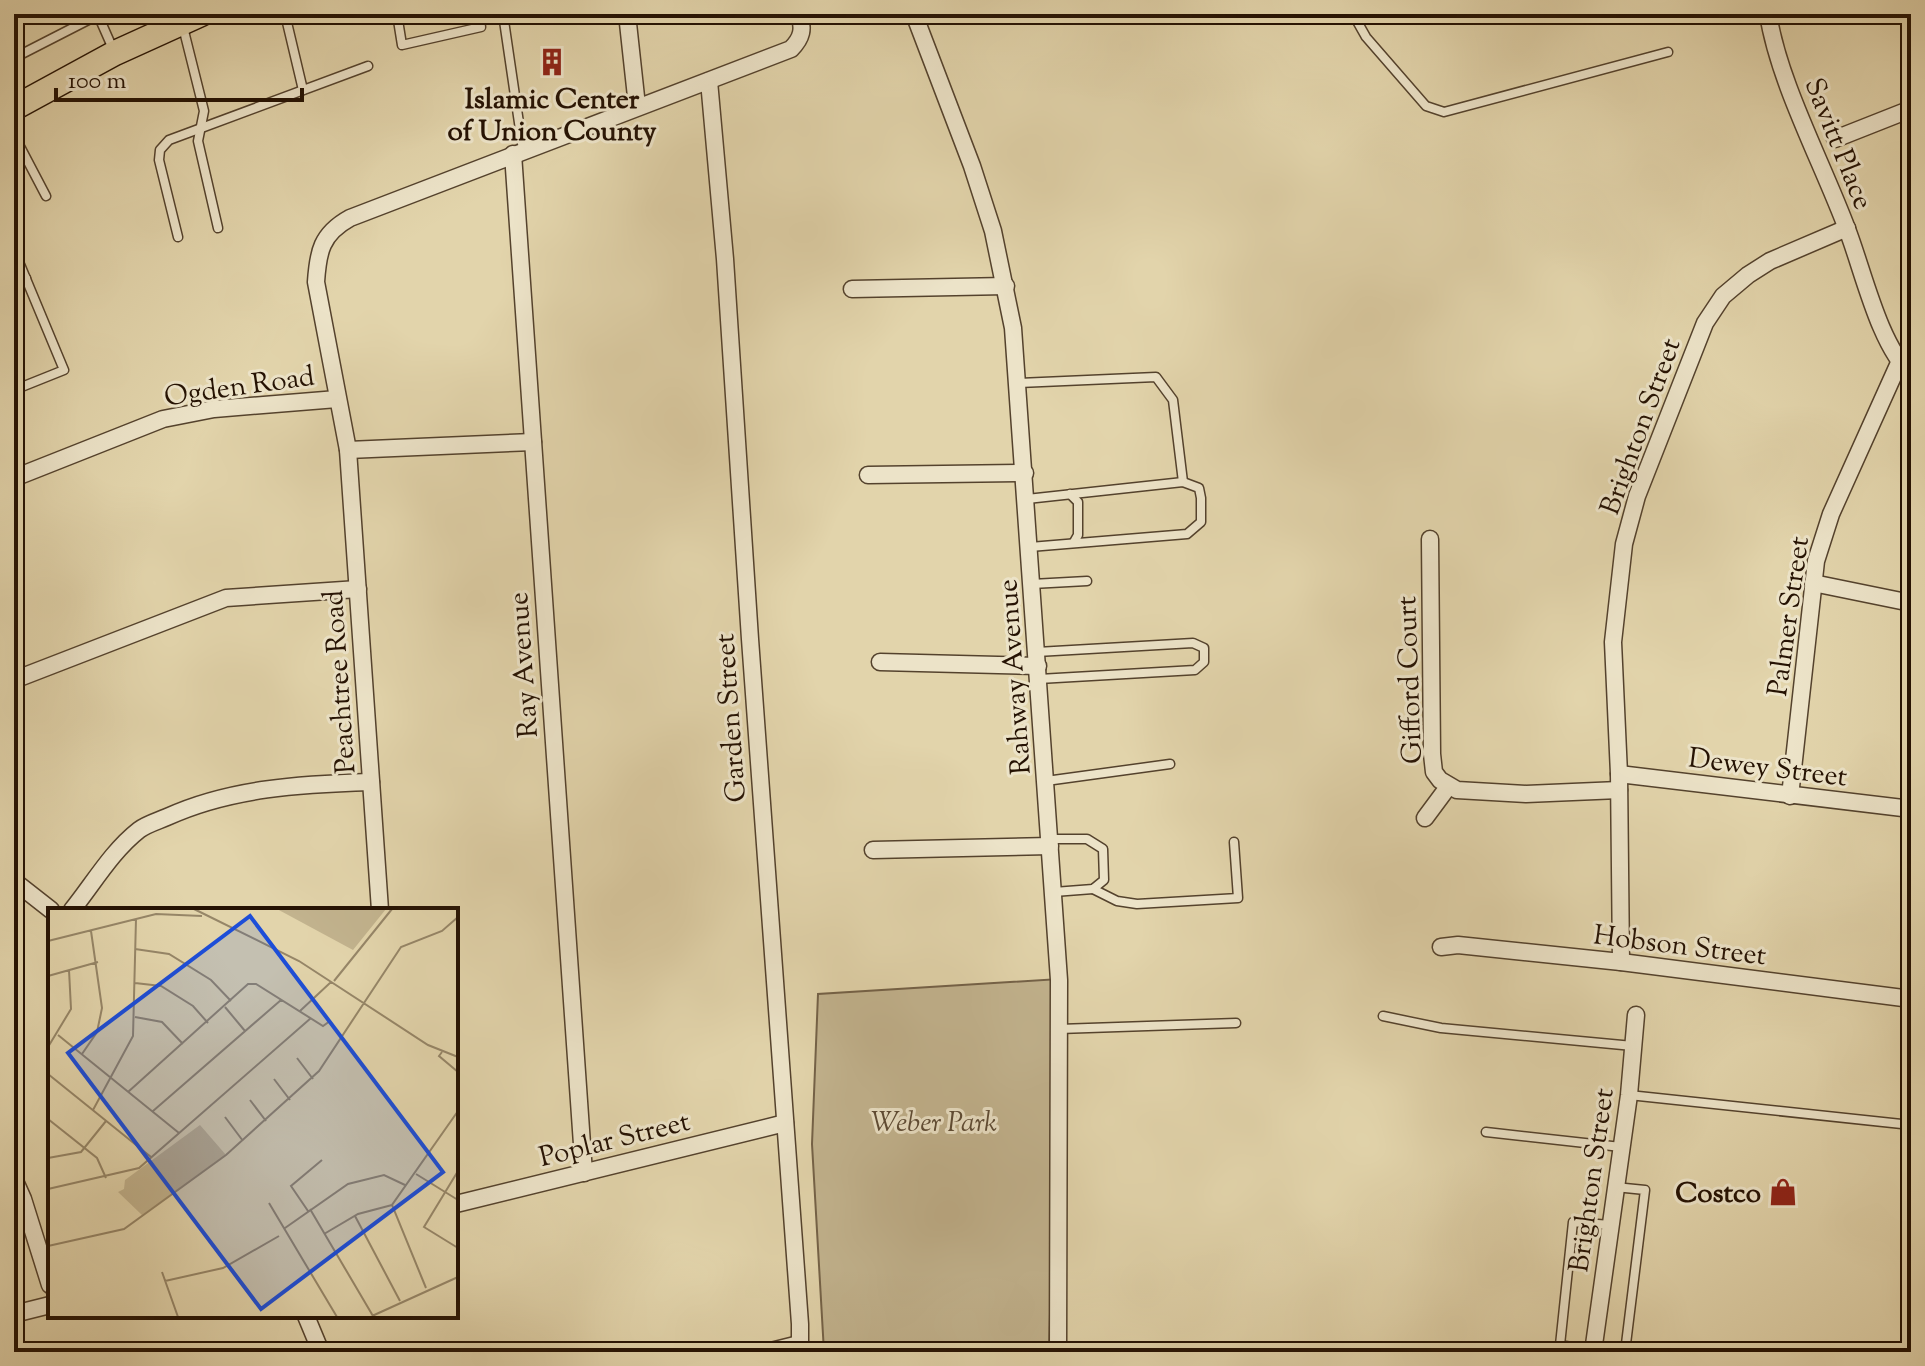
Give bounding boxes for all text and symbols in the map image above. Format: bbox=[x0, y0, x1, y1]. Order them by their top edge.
building icon: Islamic Center of Union County bbox=[537, 47, 567, 77]
scale bar bbox=[56, 52, 302, 102]
text: 100 m bbox=[68, 65, 126, 99]
street label: Savitt Place bbox=[1793, 72, 1882, 216]
place label: Islamic Center of Union County bbox=[448, 81, 657, 153]
street label: Brighton Street bbox=[1591, 333, 1692, 521]
street label: Ogden Road bbox=[162, 358, 317, 418]
street label: Palmer Street bbox=[1759, 534, 1821, 699]
street label: Rahway Avenue bbox=[989, 578, 1043, 776]
street label: Peachtree Road bbox=[315, 588, 367, 775]
street label: Ray Avenue bbox=[500, 591, 550, 739]
street label: Gifford Court bbox=[1388, 595, 1434, 765]
street label: Garden Street bbox=[706, 632, 758, 804]
street label: Dewey Street bbox=[1686, 739, 1850, 799]
inset map bbox=[48, 908, 458, 1318]
street label: Hobson Street bbox=[1591, 917, 1769, 977]
street label: Brighton Street bbox=[1560, 1085, 1626, 1275]
street label: Poplar Street bbox=[535, 1103, 695, 1179]
park label: Weber Park bbox=[871, 1104, 997, 1144]
place label: Costco bbox=[1675, 1175, 1761, 1215]
shop icon: Costco bbox=[1768, 1177, 1798, 1207]

